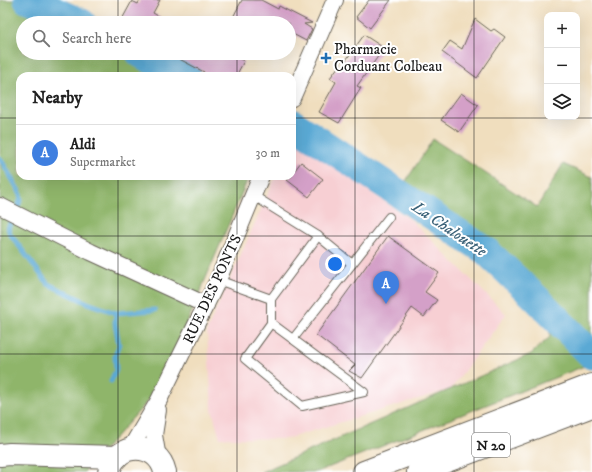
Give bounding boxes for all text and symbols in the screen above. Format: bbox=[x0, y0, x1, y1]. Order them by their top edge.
map controls bbox=[544, 12, 580, 120]
button: + bbox=[544, 12, 580, 48]
search box bbox=[16, 16, 296, 60]
icon: search bbox=[30, 27, 52, 49]
text: Search here bbox=[62, 29, 131, 48]
place label: Pharmacie Corduant Colbeau bbox=[334, 40, 442, 76]
button: − bbox=[544, 48, 580, 84]
marker: Pharmacie Corduant Colbeau bbox=[321, 53, 331, 63]
button: layers bbox=[544, 84, 580, 120]
text: Nearby bbox=[32, 87, 82, 109]
text: Aldi bbox=[70, 135, 95, 154]
text: A bbox=[41, 145, 49, 161]
text: 30 m bbox=[256, 145, 280, 161]
text: Supermarket bbox=[70, 154, 136, 170]
water label: La Chalouette bbox=[408, 196, 491, 261]
street label: RUE DES PONTS bbox=[179, 231, 246, 347]
your location bbox=[325, 254, 345, 274]
pin: A bbox=[373, 271, 399, 304]
road number: N 20 bbox=[472, 433, 510, 457]

